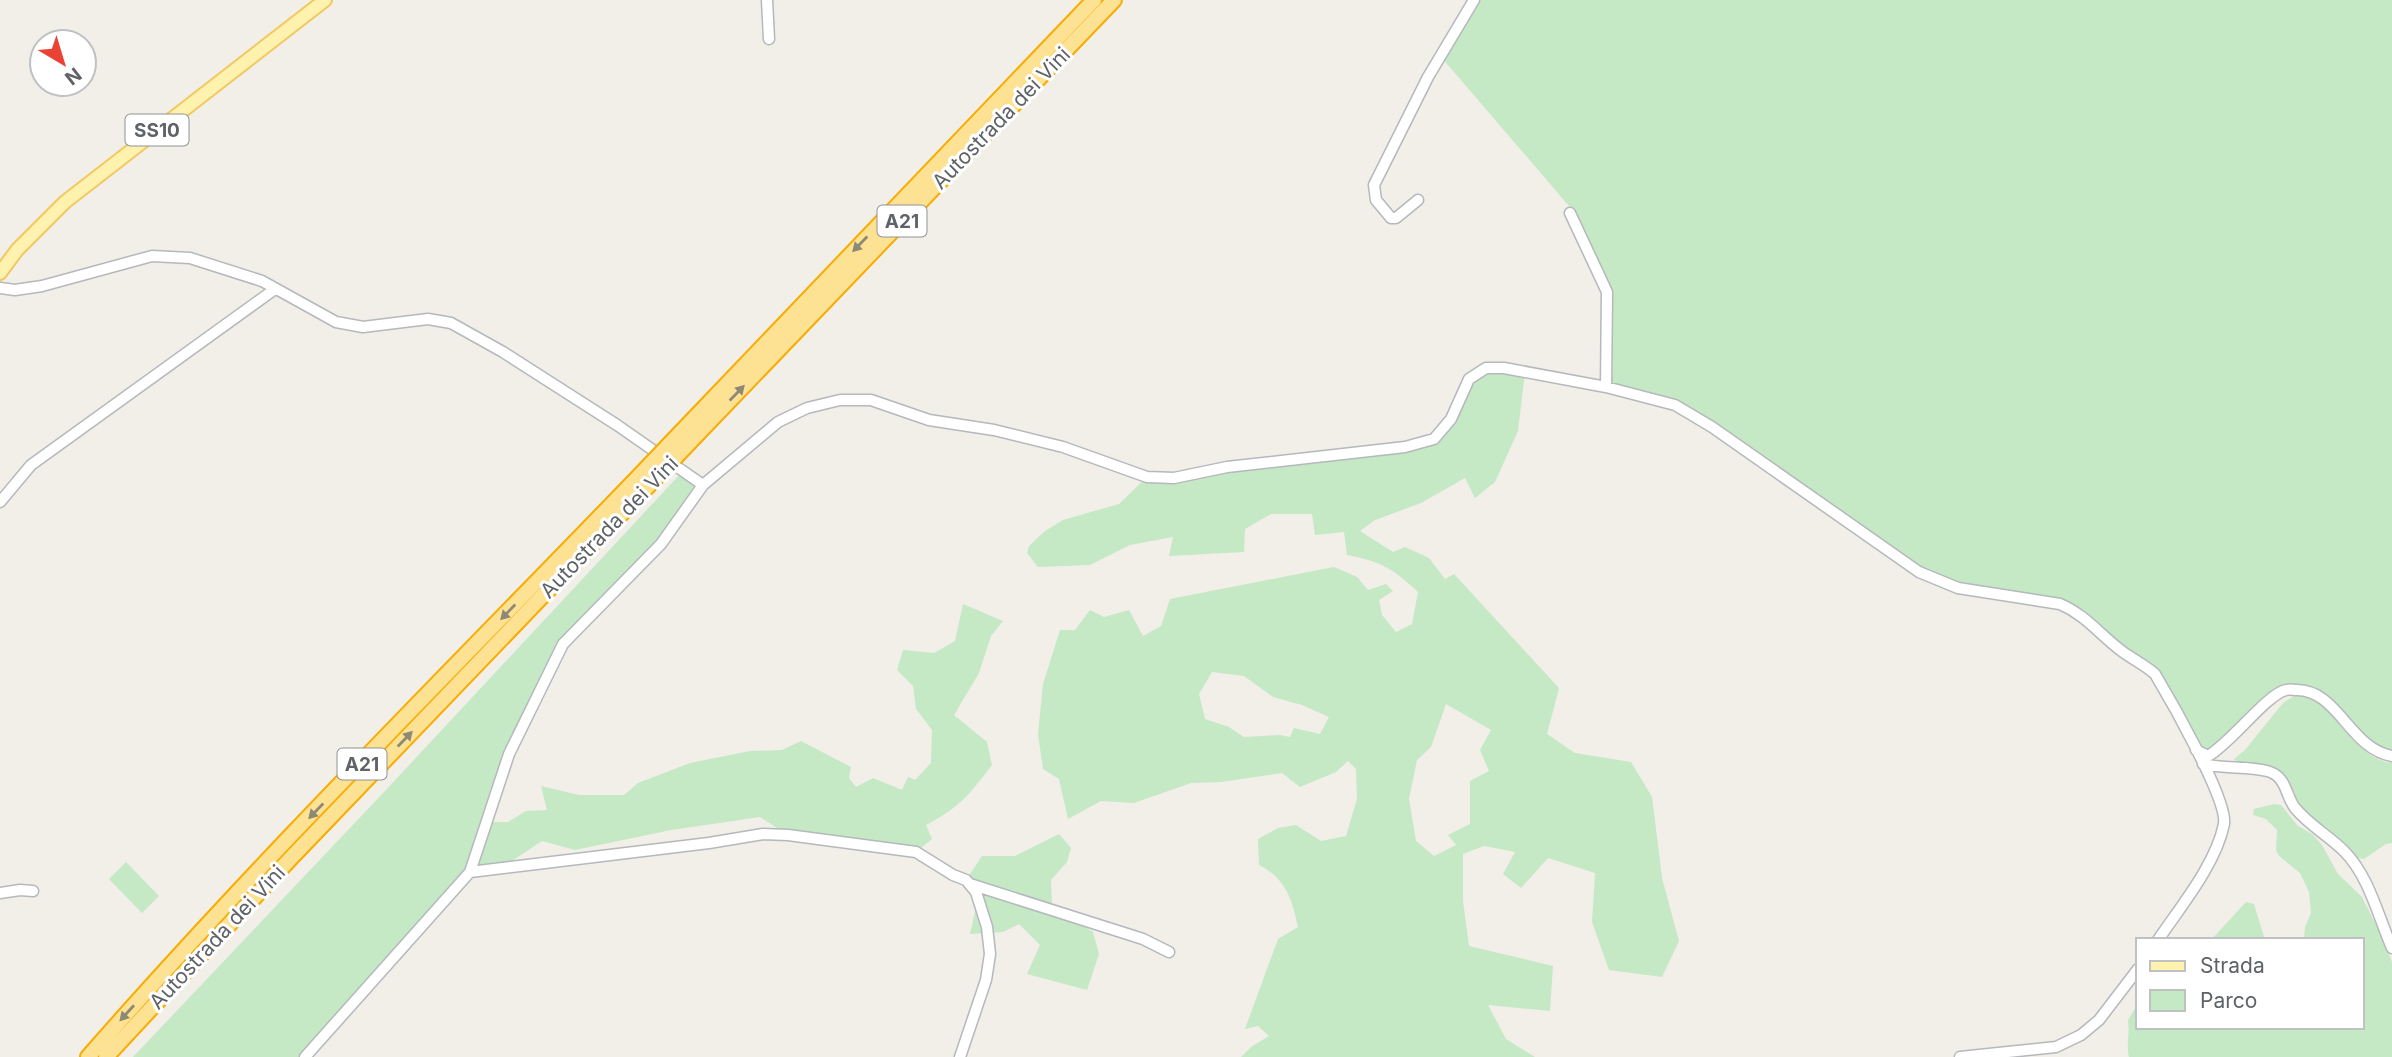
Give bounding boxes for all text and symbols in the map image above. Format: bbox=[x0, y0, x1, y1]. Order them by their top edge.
north arrow bbox=[28, 28, 98, 98]
street label: Autostrada dei Vini bbox=[927, 42, 1075, 194]
text: N bbox=[60, 62, 86, 90]
road number: SS10 bbox=[125, 114, 188, 146]
road number: A21 bbox=[878, 206, 926, 236]
one-way arrow bbox=[852, 236, 869, 253]
one-way arrow bbox=[729, 385, 745, 402]
street label: Autostrada dei Vini bbox=[535, 451, 683, 603]
one-way arrow bbox=[500, 603, 516, 620]
one-way arrow bbox=[396, 731, 413, 748]
road number: A21 bbox=[338, 748, 386, 779]
one-way arrow bbox=[308, 802, 324, 819]
street label: Autostrada dei Vini bbox=[144, 860, 290, 1014]
legend bbox=[2136, 938, 2364, 1029]
text: Strada bbox=[2200, 953, 2265, 978]
text: Parco bbox=[2200, 988, 2257, 1013]
one-way arrow bbox=[119, 1004, 135, 1022]

